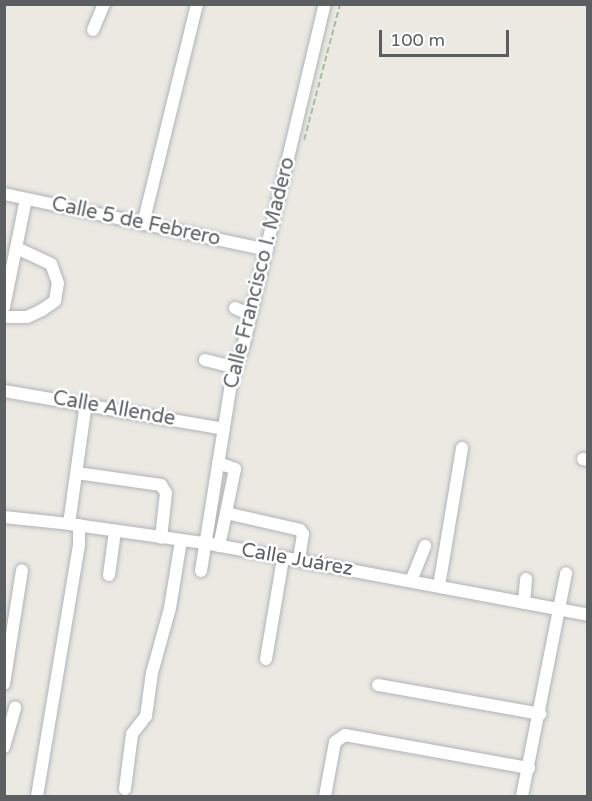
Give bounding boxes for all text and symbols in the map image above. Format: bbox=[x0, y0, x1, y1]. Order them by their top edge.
scale bar bbox=[382, 18, 512, 56]
text: 100 m bbox=[390, 29, 445, 51]
street label: Calle Francisco I. Madero bbox=[220, 155, 300, 391]
street label: Calle 5 de Febrero bbox=[49, 192, 223, 252]
street label: Calle Allende bbox=[51, 386, 177, 432]
street label: Calle Juárez bbox=[239, 538, 355, 582]

